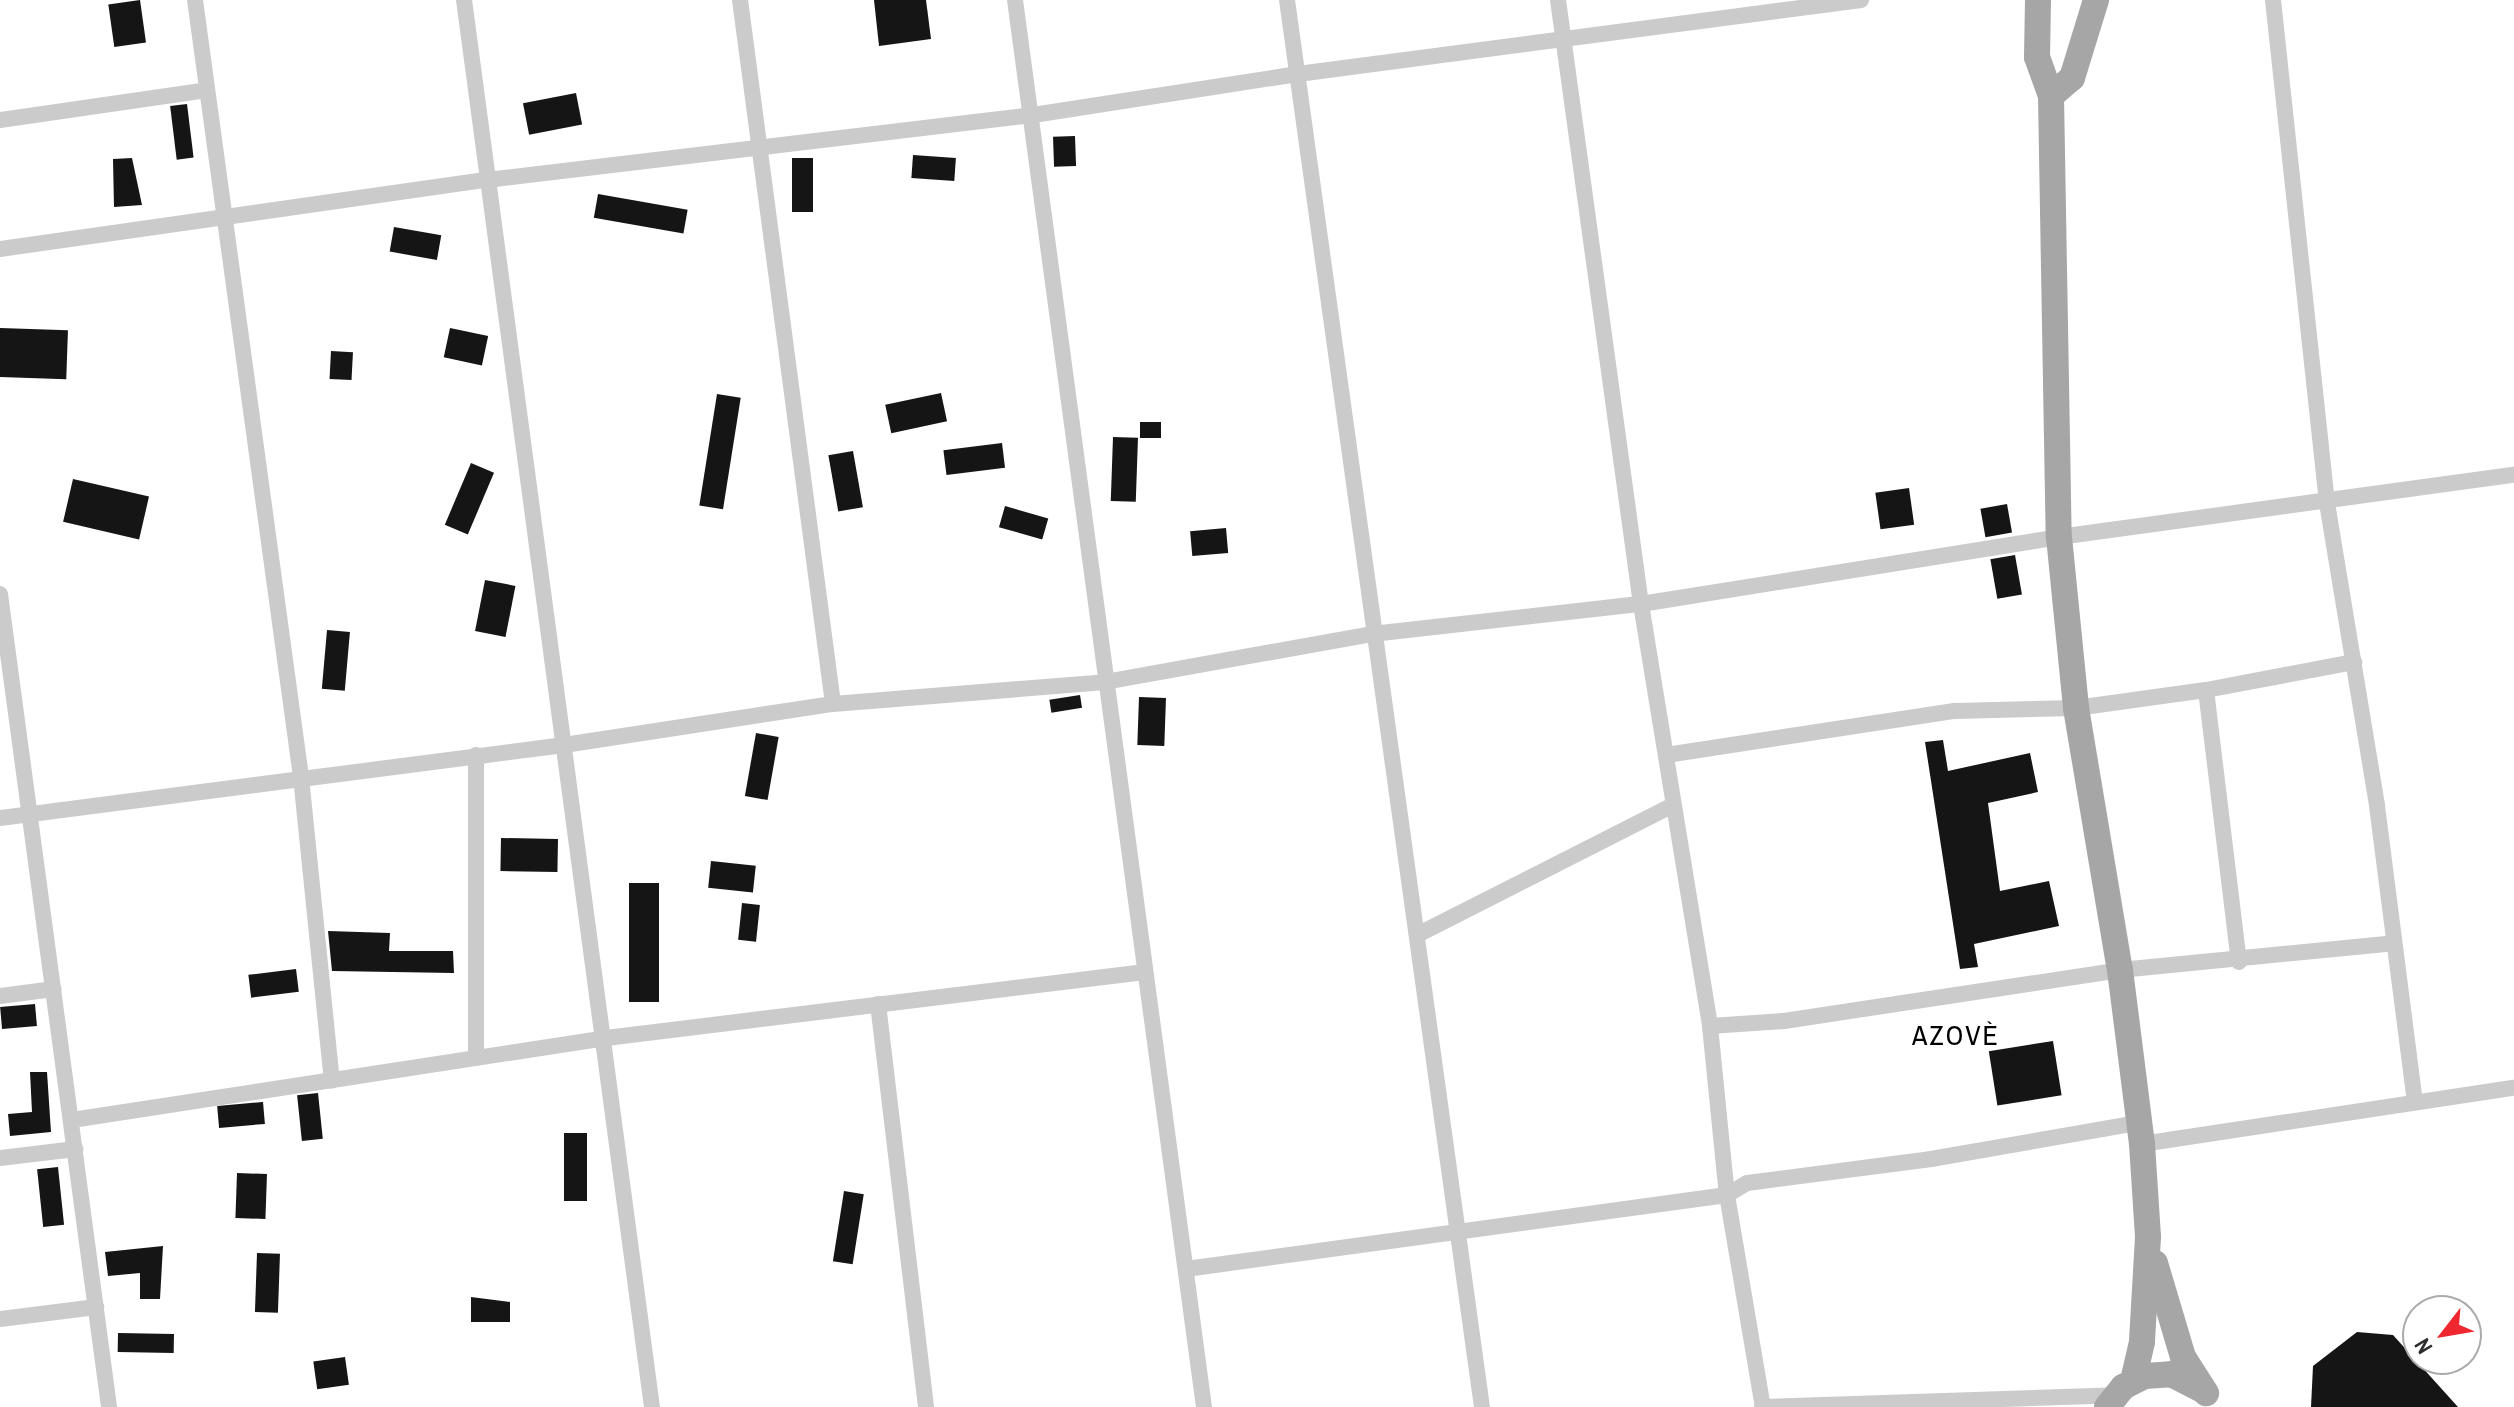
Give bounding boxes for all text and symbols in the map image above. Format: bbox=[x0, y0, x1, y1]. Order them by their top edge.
district label: AZOVÈ bbox=[1912, 1018, 2000, 1052]
north arrow bbox=[2402, 1295, 2482, 1375]
text: N bbox=[2407, 1333, 2439, 1360]

